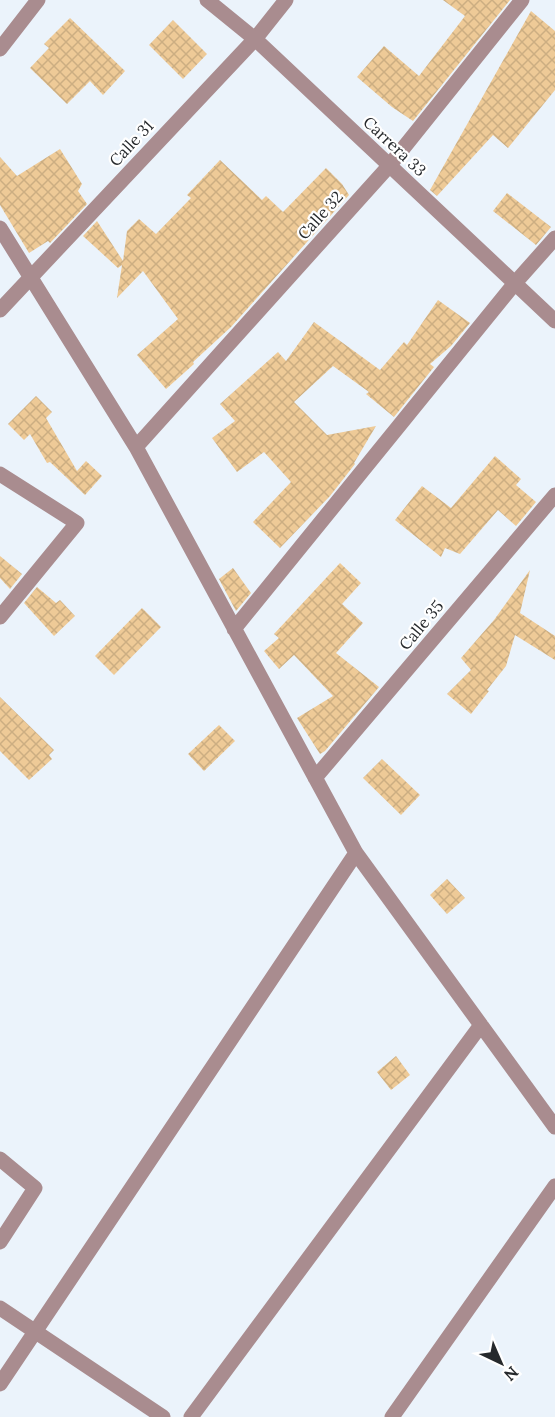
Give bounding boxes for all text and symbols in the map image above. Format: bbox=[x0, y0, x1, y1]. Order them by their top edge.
street label: Carrera 33 bbox=[359, 112, 431, 180]
street label: Calle 31 bbox=[105, 116, 157, 170]
street label: Calle 32 bbox=[293, 187, 347, 243]
street label: Calle 35 bbox=[394, 596, 448, 654]
north arrow bbox=[471, 1333, 531, 1393]
text: N bbox=[500, 1362, 523, 1385]

